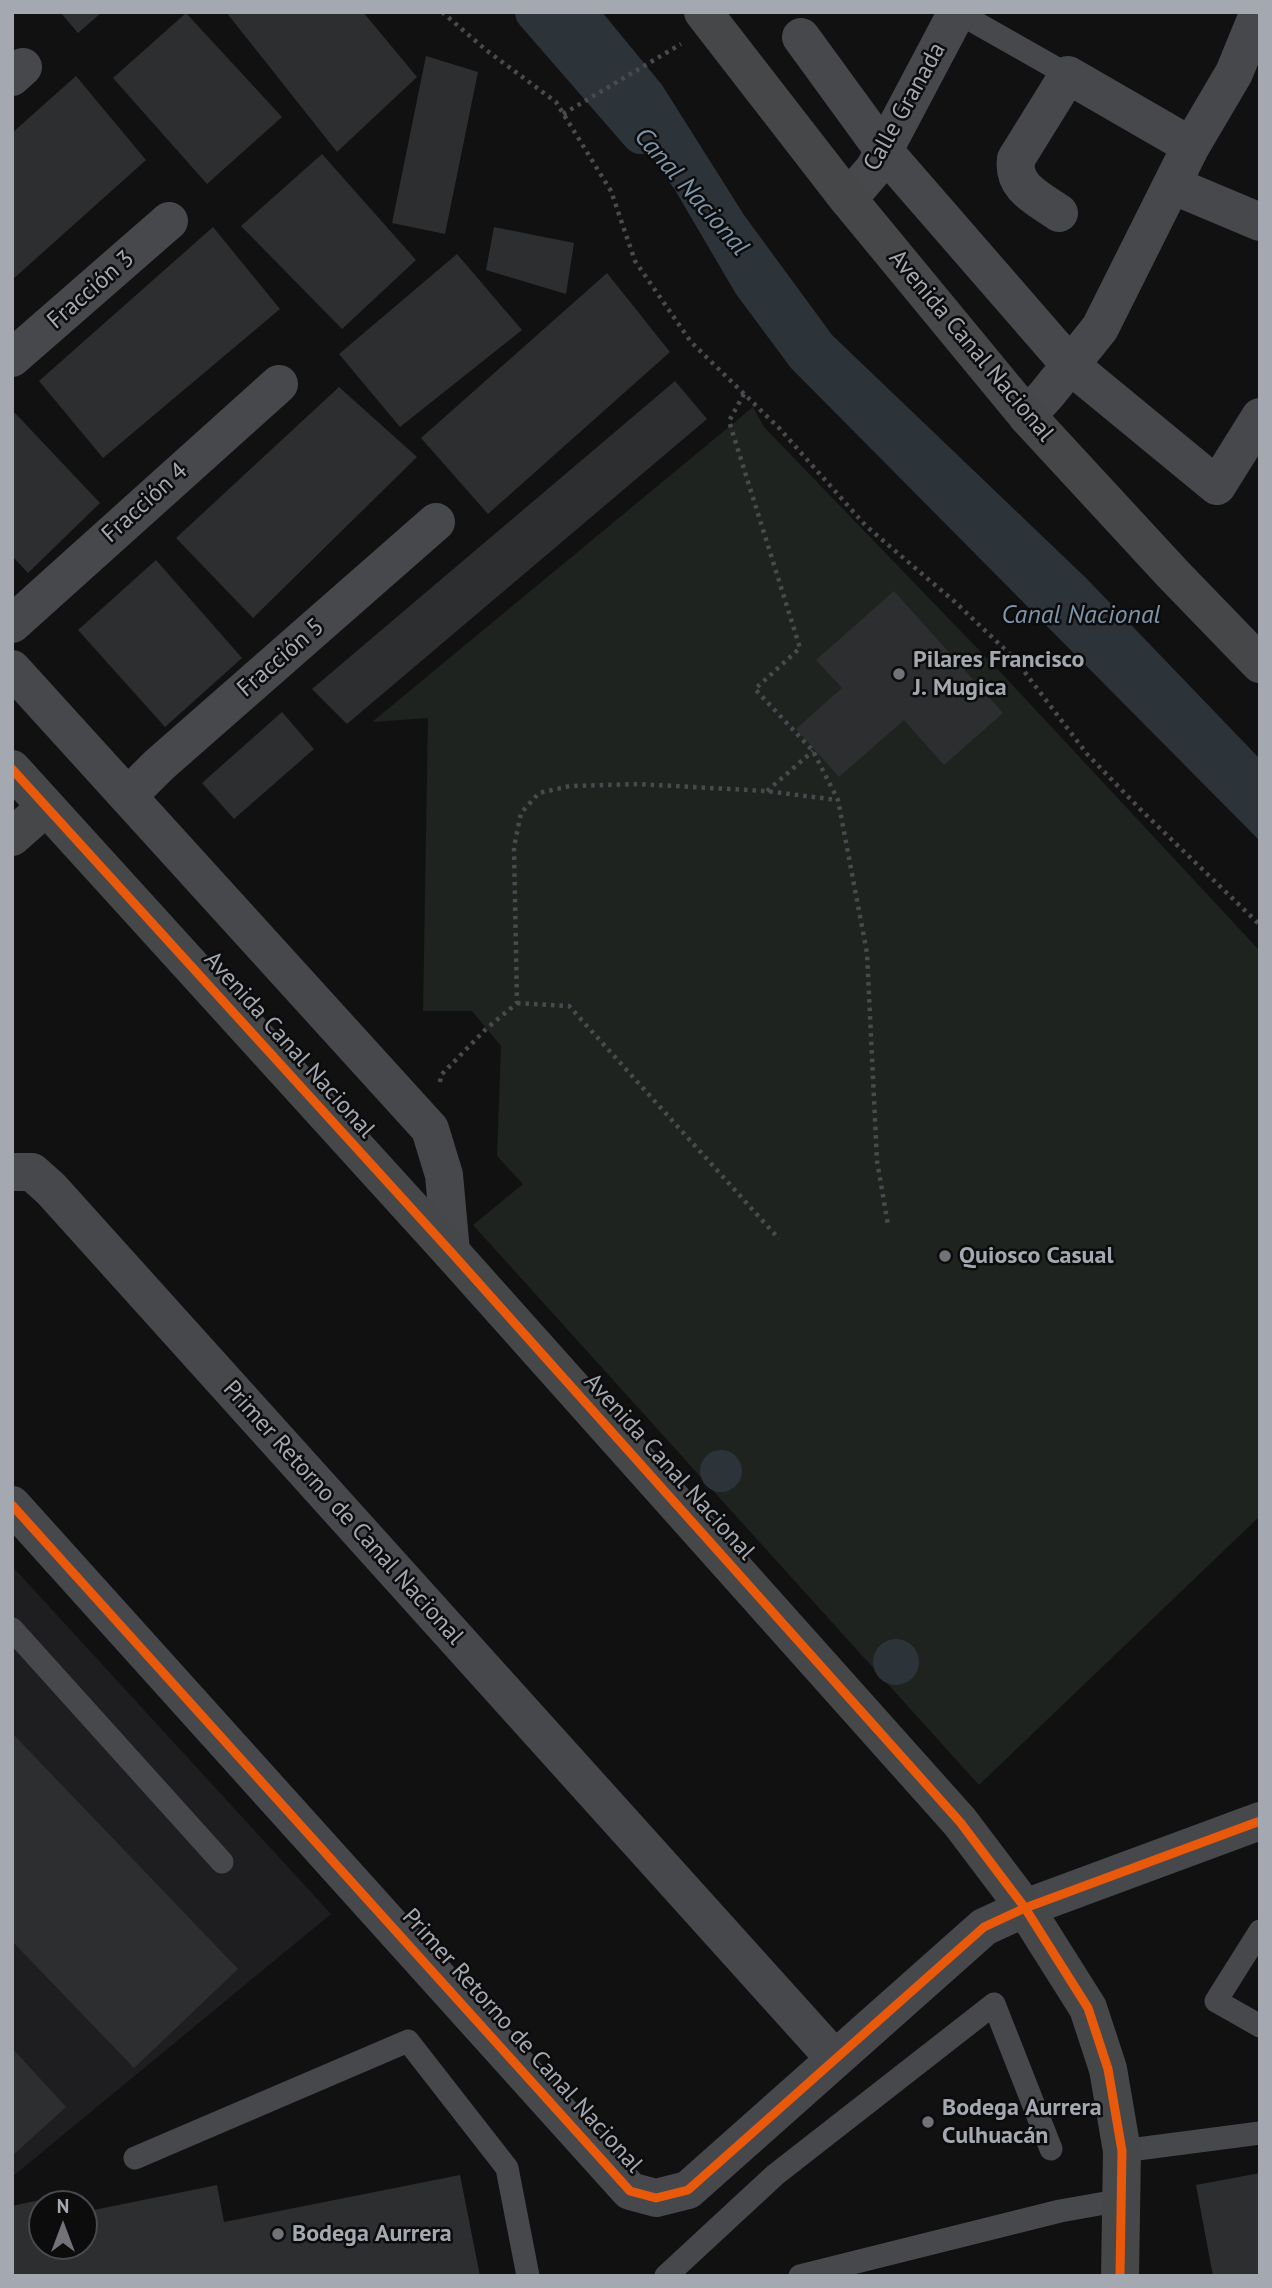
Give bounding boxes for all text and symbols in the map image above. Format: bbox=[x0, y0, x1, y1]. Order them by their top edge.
street label: Calle Granada bbox=[858, 38, 952, 176]
water label: Canal Nacional bbox=[627, 122, 755, 262]
street label: Avenida Canal Nacional bbox=[882, 244, 1060, 448]
street label: Fracción 3 bbox=[42, 245, 140, 335]
street label: Fracción 4 bbox=[96, 457, 194, 549]
water label: Canal Nacional bbox=[1001, 600, 1161, 632]
street label: Fracción 5 bbox=[232, 613, 330, 703]
place label: Pilares Francisco J. Mugica bbox=[913, 646, 1084, 702]
marker: Pilares Francisco J. Mugica bbox=[891, 666, 907, 682]
street label: Avenida Canal Nacional bbox=[198, 946, 380, 1144]
place label: Quiosco Casual bbox=[959, 1242, 1113, 1270]
marker: Quiosco Casual bbox=[937, 1248, 953, 1264]
street label: Avenida Canal Nacional bbox=[578, 1368, 760, 1566]
street label: Primer Retorno de Canal Nacional bbox=[217, 1375, 469, 1651]
street label: Primer Retorno de Canal Nacional bbox=[396, 1903, 648, 2179]
place label: Bodega Aurrera Culhuacán bbox=[942, 2094, 1102, 2150]
marker: Bodega Aurrera Culhuacán bbox=[920, 2114, 936, 2130]
north arrow bbox=[28, 2190, 98, 2260]
text: N bbox=[57, 2194, 69, 2218]
place label: Bodega Aurrera bbox=[292, 2220, 452, 2248]
marker: Bodega Aurrera bbox=[270, 2226, 286, 2242]

